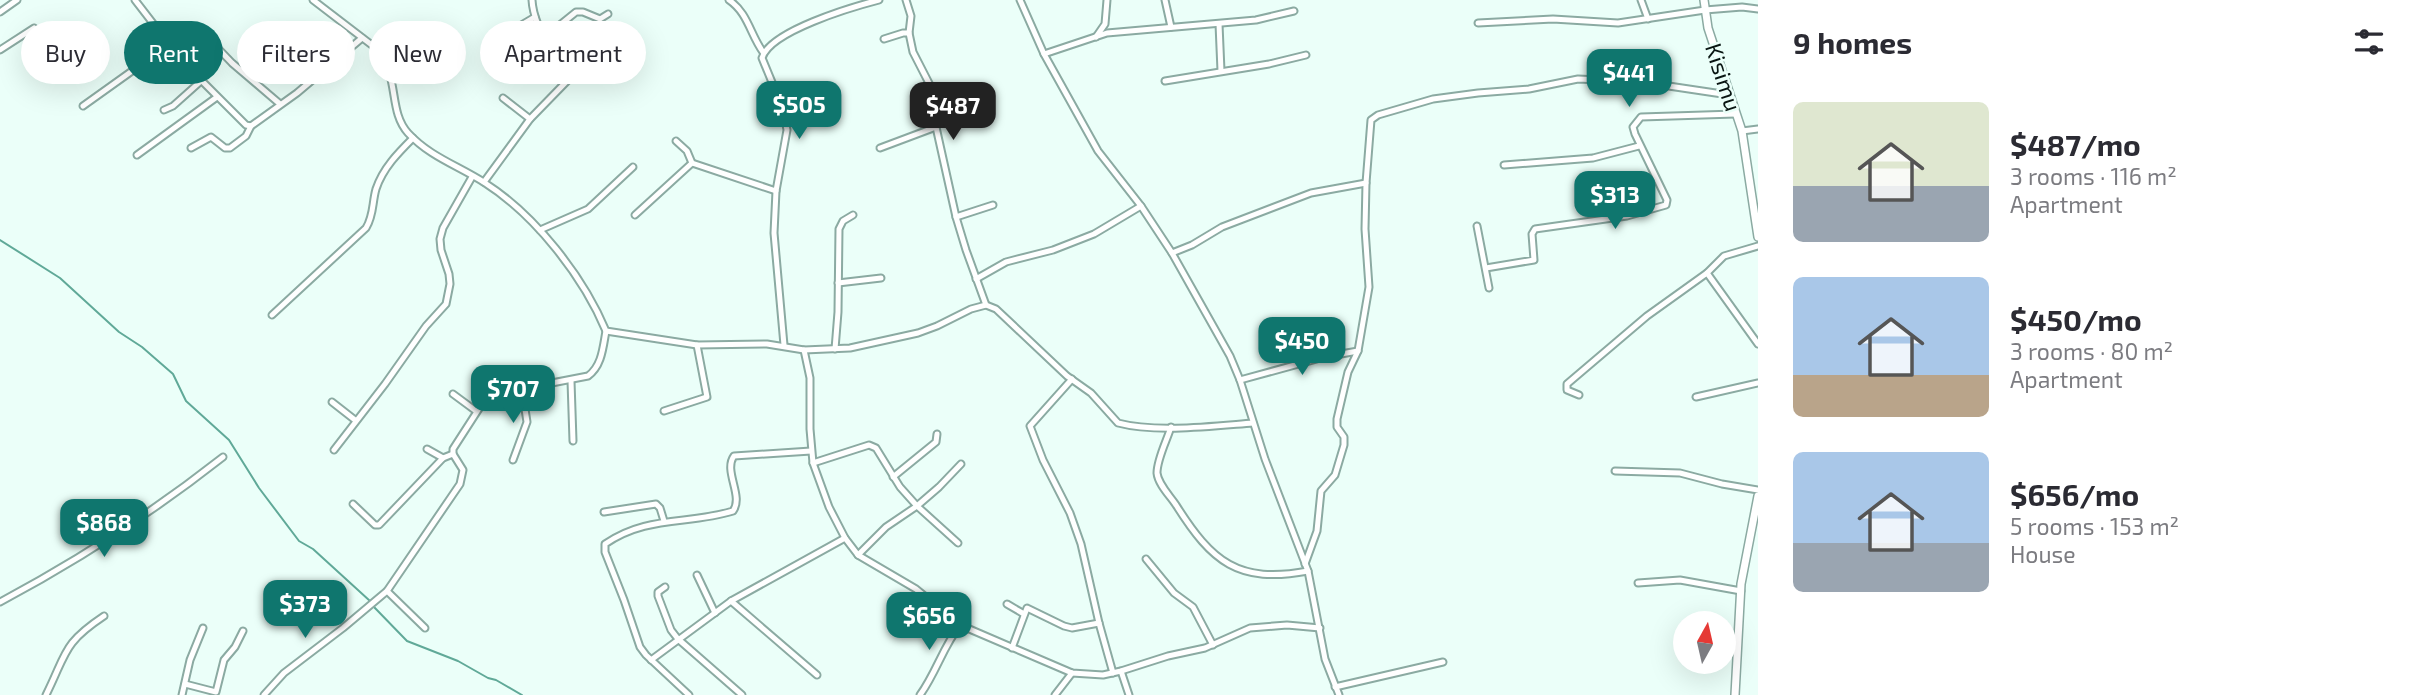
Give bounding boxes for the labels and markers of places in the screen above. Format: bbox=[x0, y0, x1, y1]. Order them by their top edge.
pin: $441 bbox=[1588, 50, 1670, 109]
pin: $505 bbox=[758, 82, 840, 141]
pin: $487 bbox=[912, 82, 994, 142]
pin: $313 bbox=[1574, 172, 1656, 231]
pin: $450 bbox=[1261, 318, 1343, 377]
pin: $707 bbox=[472, 366, 554, 425]
pin: $868 bbox=[63, 500, 145, 559]
pin: $373 bbox=[264, 580, 346, 640]
pin: $656 bbox=[888, 592, 970, 652]

